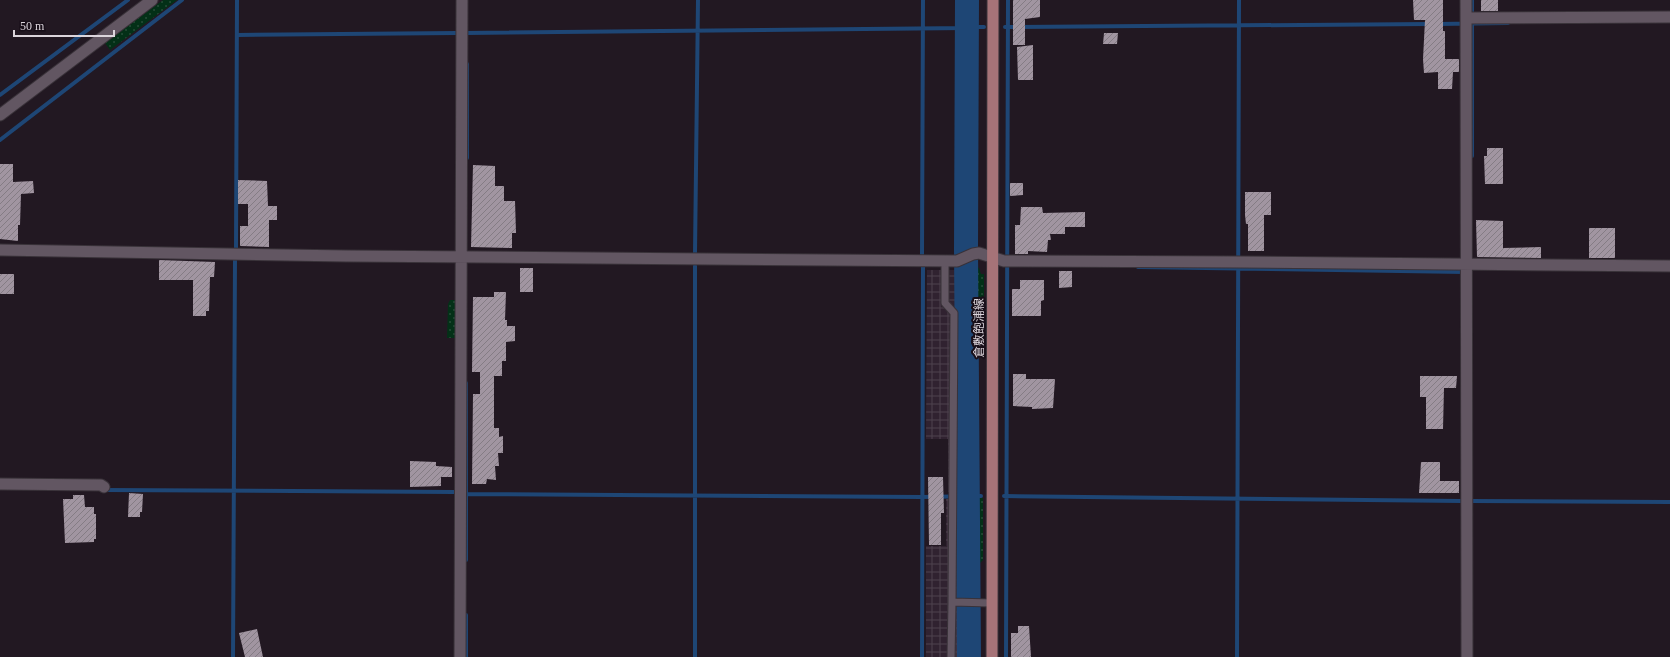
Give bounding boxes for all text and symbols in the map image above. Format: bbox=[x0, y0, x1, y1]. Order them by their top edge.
scale bar bbox=[14, 12, 114, 38]
text: 50 m bbox=[20, 19, 45, 33]
street label: 倉敷飽浦線 bbox=[972, 298, 986, 358]

